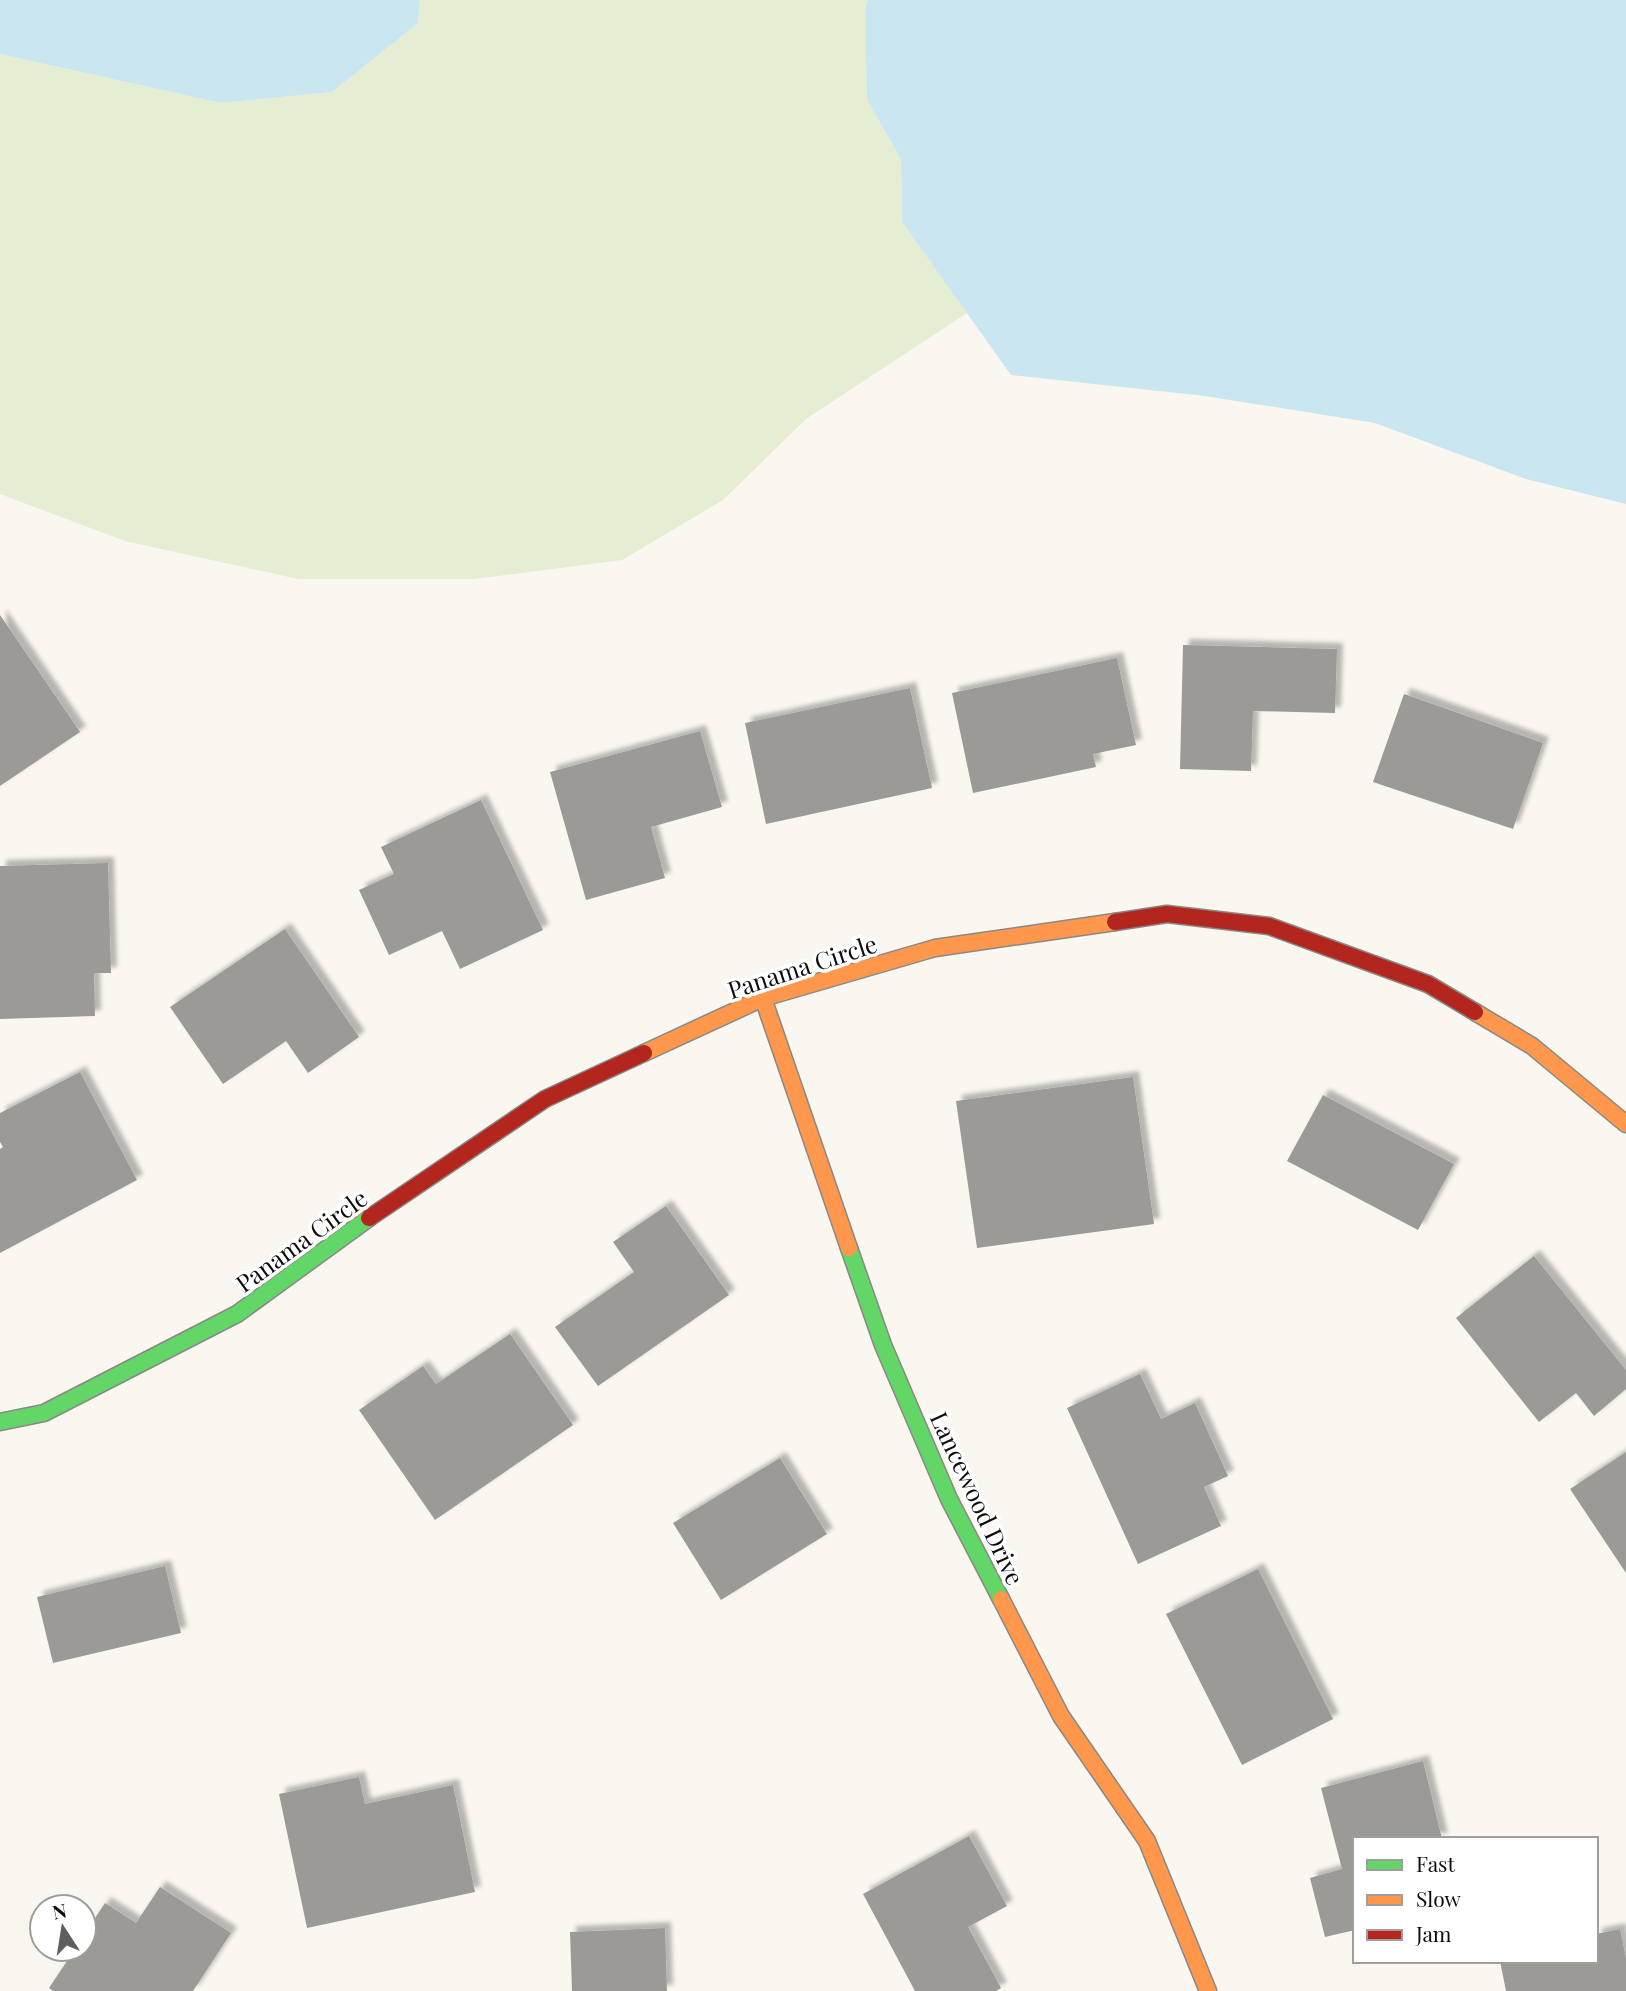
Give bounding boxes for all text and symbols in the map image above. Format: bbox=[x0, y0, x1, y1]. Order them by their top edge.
street label: Panama Circle bbox=[723, 927, 881, 1005]
street label: Panama Circle bbox=[229, 1181, 373, 1299]
street label: Lancewood Drive bbox=[924, 1406, 1032, 1590]
legend bbox=[1353, 1837, 1598, 1963]
text: Fast bbox=[1416, 1849, 1455, 1877]
text: Slow bbox=[1416, 1884, 1461, 1912]
north arrow bbox=[28, 1893, 98, 1963]
text: N bbox=[50, 1896, 69, 1925]
text: Jam bbox=[1415, 1919, 1452, 1947]

